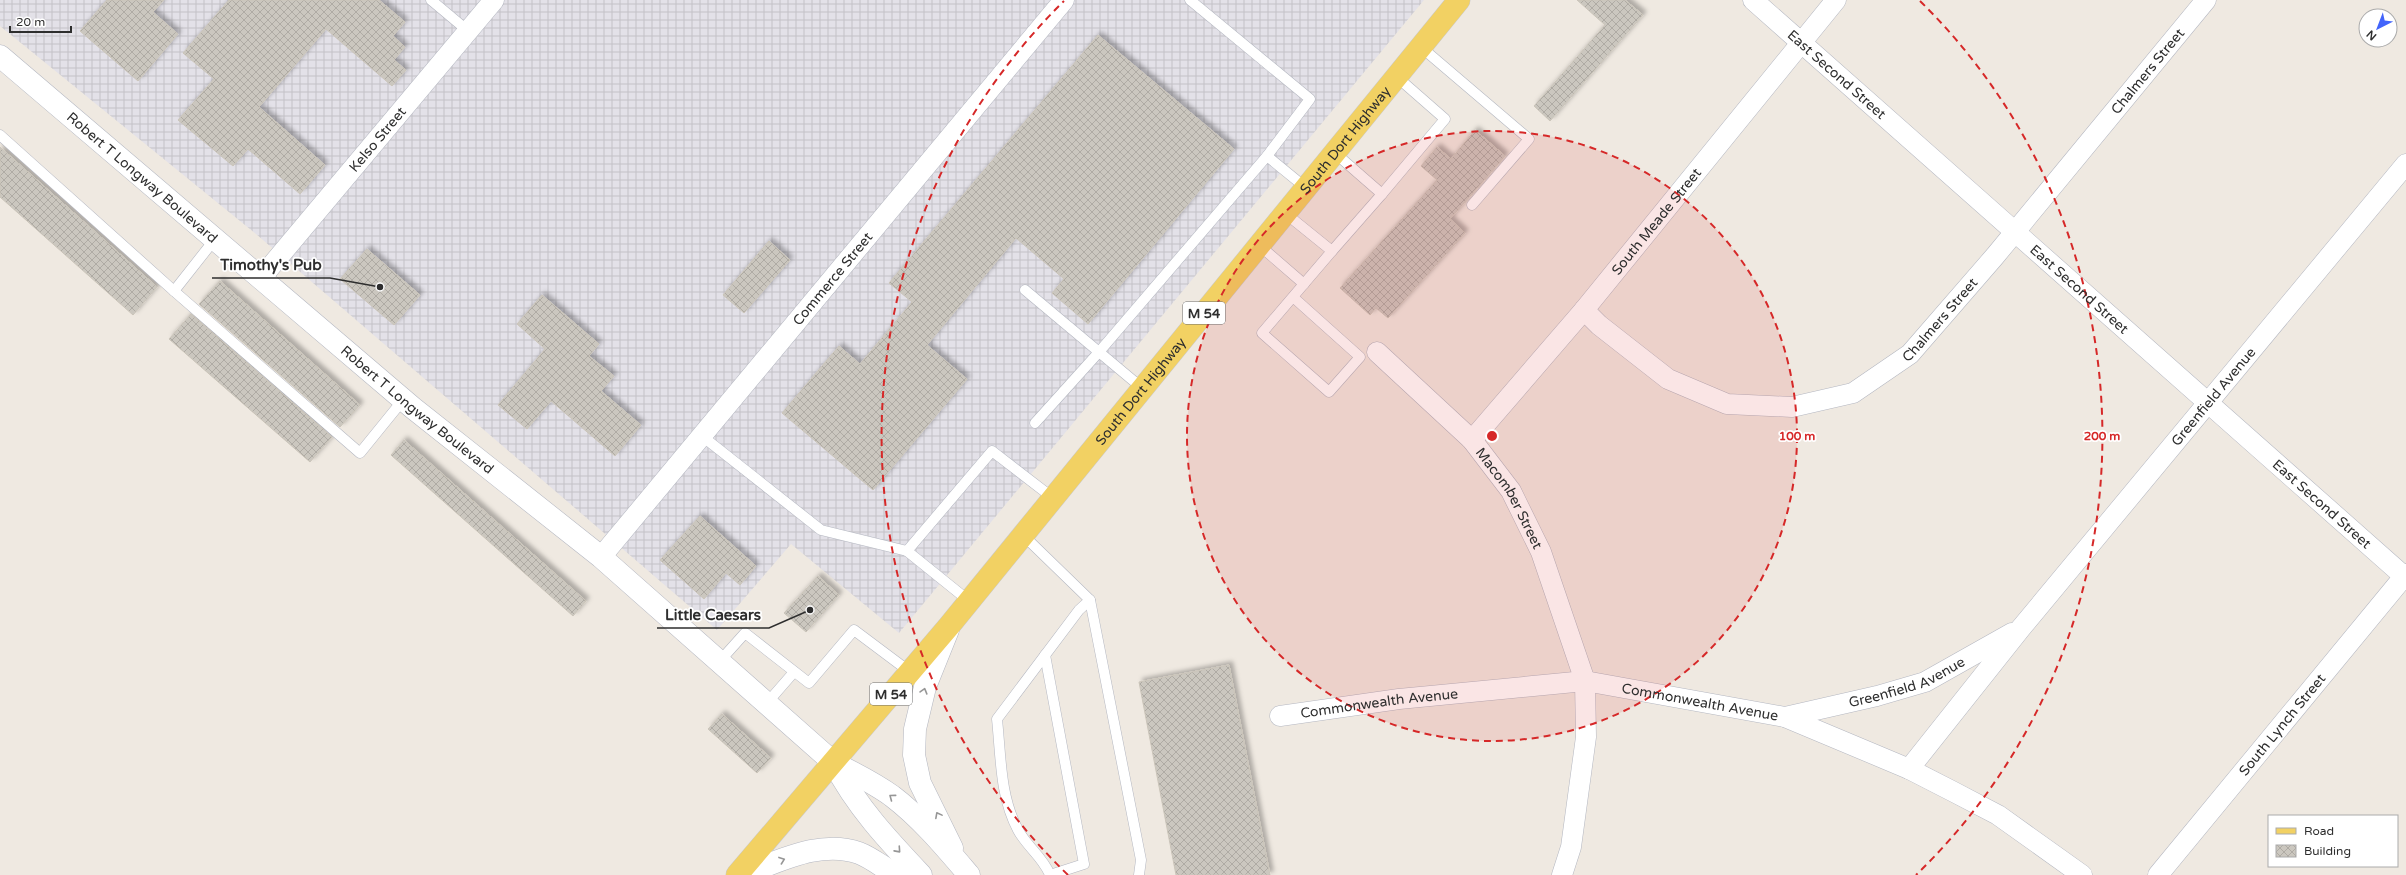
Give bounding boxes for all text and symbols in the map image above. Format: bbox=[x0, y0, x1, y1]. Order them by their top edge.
scale bar bbox=[10, 8, 71, 34]
north arrow bbox=[2358, 8, 2398, 48]
text: 20 m bbox=[16, 15, 45, 29]
street label: Chalmers Street bbox=[2107, 24, 2189, 118]
street label: East Second Street bbox=[1784, 26, 1890, 123]
text: N bbox=[2364, 27, 2379, 43]
street label: South Dort Highway bbox=[1297, 83, 1395, 197]
street label: Kelso Street bbox=[346, 103, 410, 176]
street label: Robert T Longway Boulevard bbox=[63, 109, 221, 247]
street label: South Meade Street bbox=[1608, 164, 1705, 278]
street label: Commerce Street bbox=[789, 228, 877, 329]
street label: East Second Street bbox=[2026, 241, 2132, 338]
callout: Timothy's Pub bbox=[212, 251, 330, 278]
text: Timothy's Pub bbox=[219, 256, 322, 275]
street label: Chalmers Street bbox=[1899, 274, 1982, 366]
road number: M 54 bbox=[1183, 302, 1225, 324]
street label: South Dort Highway bbox=[1092, 334, 1190, 449]
street label: Robert T Longway Boulevard bbox=[337, 342, 497, 478]
street label: Greenfield Avenue bbox=[2168, 344, 2259, 449]
centre of rings bbox=[1485, 429, 1499, 443]
text: 100 m bbox=[1779, 429, 1815, 443]
text: 200 m bbox=[2084, 429, 2120, 443]
street label: Macomber Street bbox=[1472, 444, 1546, 552]
street label: East Second Street bbox=[2269, 456, 2375, 553]
callout: Little Caesars bbox=[657, 601, 769, 628]
text: Little Caesars bbox=[665, 606, 761, 624]
street label: Greenfield Avenue bbox=[1847, 653, 1968, 711]
street label: South Lynch Street bbox=[2235, 670, 2330, 779]
street label: Commonwealth Avenue bbox=[1620, 680, 1780, 725]
road number: M 54 bbox=[870, 683, 912, 705]
street label: Commonwealth Avenue bbox=[1299, 685, 1459, 722]
one-way arrow bbox=[919, 688, 928, 695]
one-way arrow bbox=[889, 795, 896, 802]
one-way arrow bbox=[935, 812, 942, 819]
legend bbox=[2268, 815, 2398, 867]
text: Road bbox=[2304, 824, 2334, 838]
text: Building bbox=[2304, 844, 2351, 858]
one-way arrow bbox=[893, 845, 901, 853]
one-way arrow bbox=[778, 856, 785, 865]

